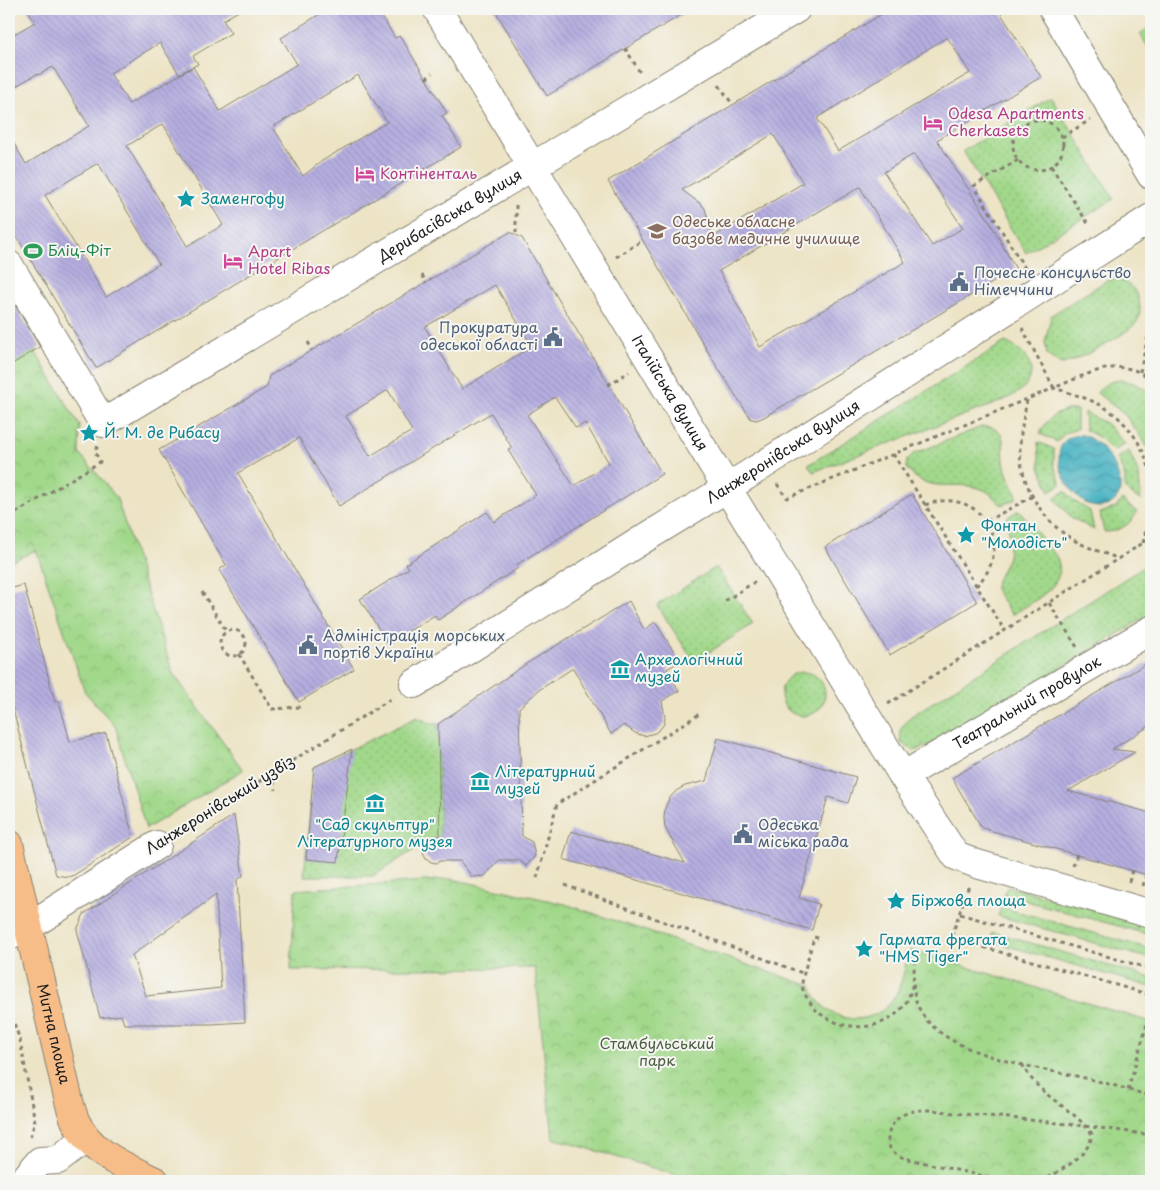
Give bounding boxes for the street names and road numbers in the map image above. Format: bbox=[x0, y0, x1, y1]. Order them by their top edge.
street label: Дерибасівська вулиця bbox=[372, 162, 526, 267]
street label: Італійська вулиця bbox=[627, 330, 715, 455]
street label: Ланжеронівська вулиця bbox=[701, 393, 864, 508]
street label: Театральний провулок bbox=[948, 649, 1105, 754]
street label: Ланжеронівський узвіз bbox=[140, 748, 298, 859]
street label: Митна площа bbox=[32, 981, 78, 1087]

